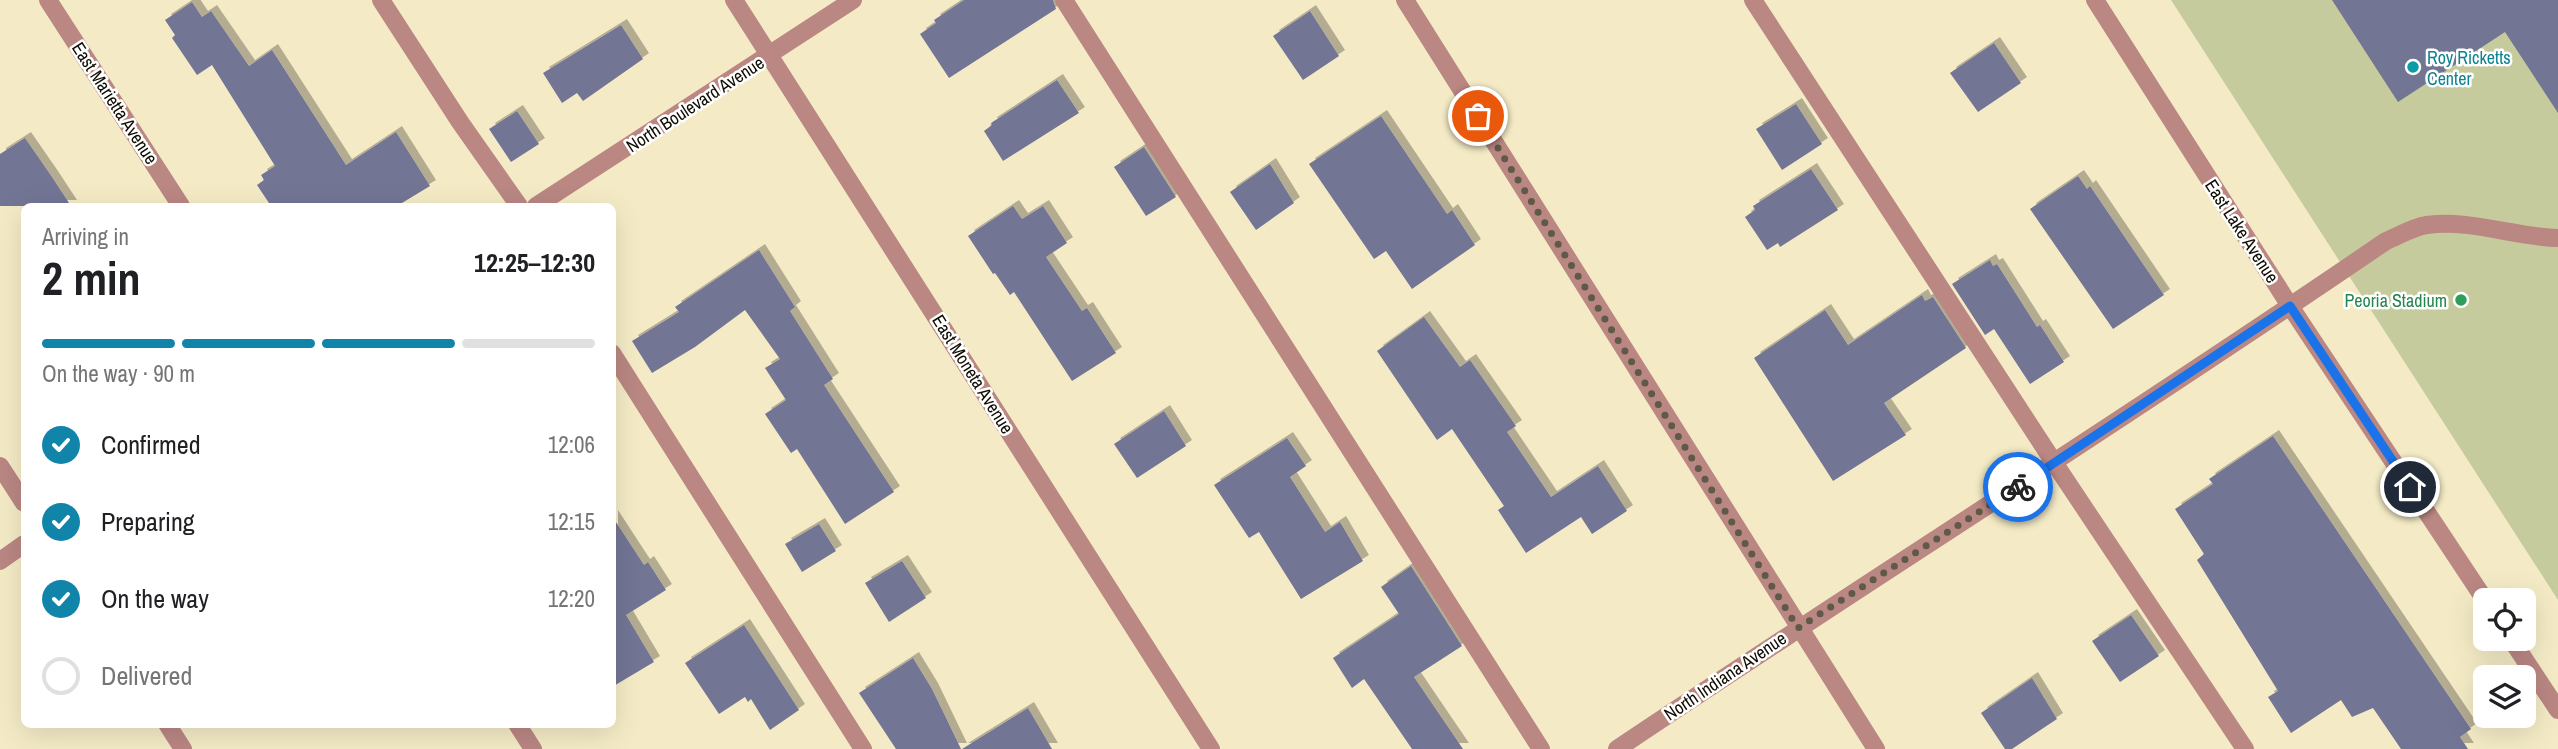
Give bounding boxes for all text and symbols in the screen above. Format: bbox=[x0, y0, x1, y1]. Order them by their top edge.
street label: East Marietta Avenue bbox=[66, 37, 164, 169]
place label: Roy Ricketts Center bbox=[2427, 45, 2511, 91]
street label: North Boulevard Avenue bbox=[621, 50, 769, 158]
marker: Roy Ricketts Center bbox=[2405, 59, 2421, 75]
pin bbox=[1448, 86, 1508, 146]
icon: bag bbox=[1459, 97, 1497, 135]
street label: East Lake Avenue bbox=[2199, 174, 2285, 288]
text: Arriving in bbox=[42, 221, 129, 252]
text: 12:25–12:30 bbox=[474, 245, 595, 280]
text: 2 min bbox=[42, 247, 141, 309]
place label: Peoria Stadium bbox=[2344, 288, 2447, 313]
marker: Peoria Stadium bbox=[2453, 292, 2469, 308]
street label: East Moneta Avenue bbox=[926, 310, 1020, 438]
text: On the way · 90 m bbox=[42, 358, 195, 389]
icon: check bbox=[42, 426, 80, 464]
text: Confirmed bbox=[101, 427, 201, 462]
text: 12:06 bbox=[548, 429, 595, 460]
courier bbox=[1983, 452, 2053, 522]
pin bbox=[2380, 457, 2440, 517]
icon: bike bbox=[1999, 468, 2037, 506]
icon: home bbox=[2391, 468, 2429, 506]
icon: check bbox=[42, 503, 80, 541]
text: Preparing bbox=[101, 504, 195, 539]
text: 12:15 bbox=[548, 506, 595, 537]
icon: check bbox=[42, 580, 80, 618]
text: On the way bbox=[101, 581, 209, 616]
text: 12:20 bbox=[548, 583, 595, 614]
map controls bbox=[2473, 588, 2536, 728]
button: locate bbox=[2473, 588, 2536, 651]
street label: North Indiana Avenue bbox=[1659, 626, 1791, 726]
text: Delivered bbox=[101, 658, 192, 693]
button: layers bbox=[2473, 665, 2536, 728]

